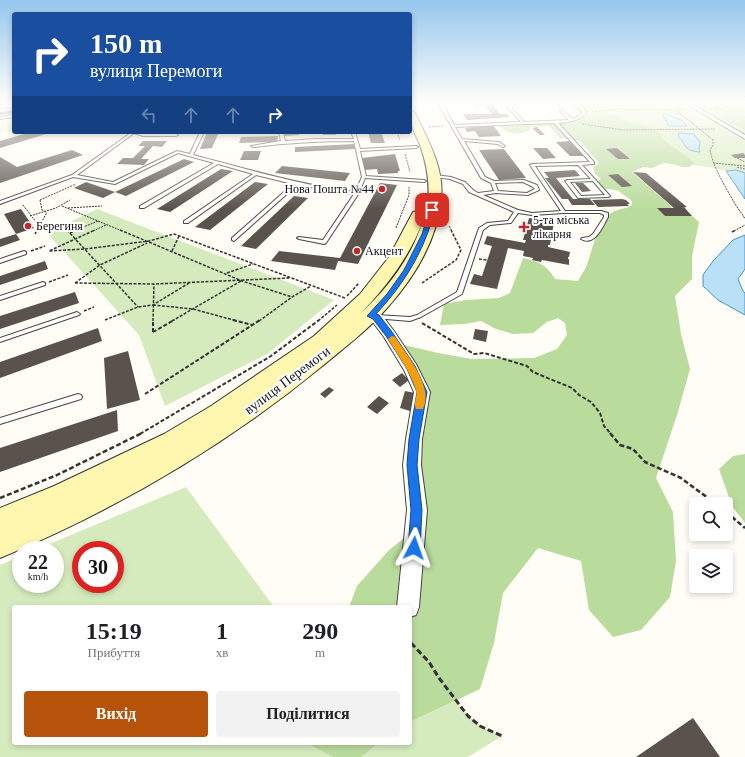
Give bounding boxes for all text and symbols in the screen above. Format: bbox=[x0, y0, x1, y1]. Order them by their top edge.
icon: right bbox=[24, 28, 76, 80]
text: 150 m bbox=[90, 28, 162, 59]
text: вулиця Перемоги bbox=[90, 61, 223, 81]
icon: left bbox=[138, 104, 160, 126]
icon: ahead bbox=[180, 104, 202, 126]
icon: ahead bbox=[222, 104, 244, 126]
icon: right bbox=[264, 104, 286, 126]
place label: Нова Пошта №44 bbox=[284, 182, 374, 196]
marker: Нова Пошта №44 bbox=[377, 184, 387, 194]
pin bbox=[415, 193, 449, 227]
icon: arrive bbox=[421, 199, 443, 221]
place label: 5-та міська лікарня bbox=[533, 213, 590, 241]
place label: Берегиня bbox=[36, 219, 83, 233]
marker: Берегиня bbox=[23, 221, 33, 231]
marker: 5-та міська лікарня bbox=[518, 221, 530, 233]
place label: Акцент bbox=[365, 244, 404, 258]
marker: Акцент bbox=[352, 246, 362, 256]
street label: вулиця Перемоги bbox=[242, 343, 333, 417]
map controls bbox=[689, 497, 733, 593]
button: search bbox=[689, 497, 733, 541]
position arrow bbox=[393, 527, 435, 569]
speed limit sign: 30 bbox=[72, 541, 124, 593]
button: layers bbox=[689, 549, 733, 593]
text: 22 bbox=[28, 551, 48, 573]
text: km/h bbox=[28, 571, 48, 582]
text: 15:19 bbox=[86, 618, 142, 644]
text: 1 bbox=[216, 618, 228, 644]
text: 290 bbox=[302, 618, 338, 644]
text: Прибуття bbox=[88, 645, 140, 660]
text: хв bbox=[216, 645, 228, 660]
text: m bbox=[315, 645, 325, 660]
button: Вихід bbox=[24, 691, 208, 737]
button: Поділитися bbox=[216, 691, 400, 737]

